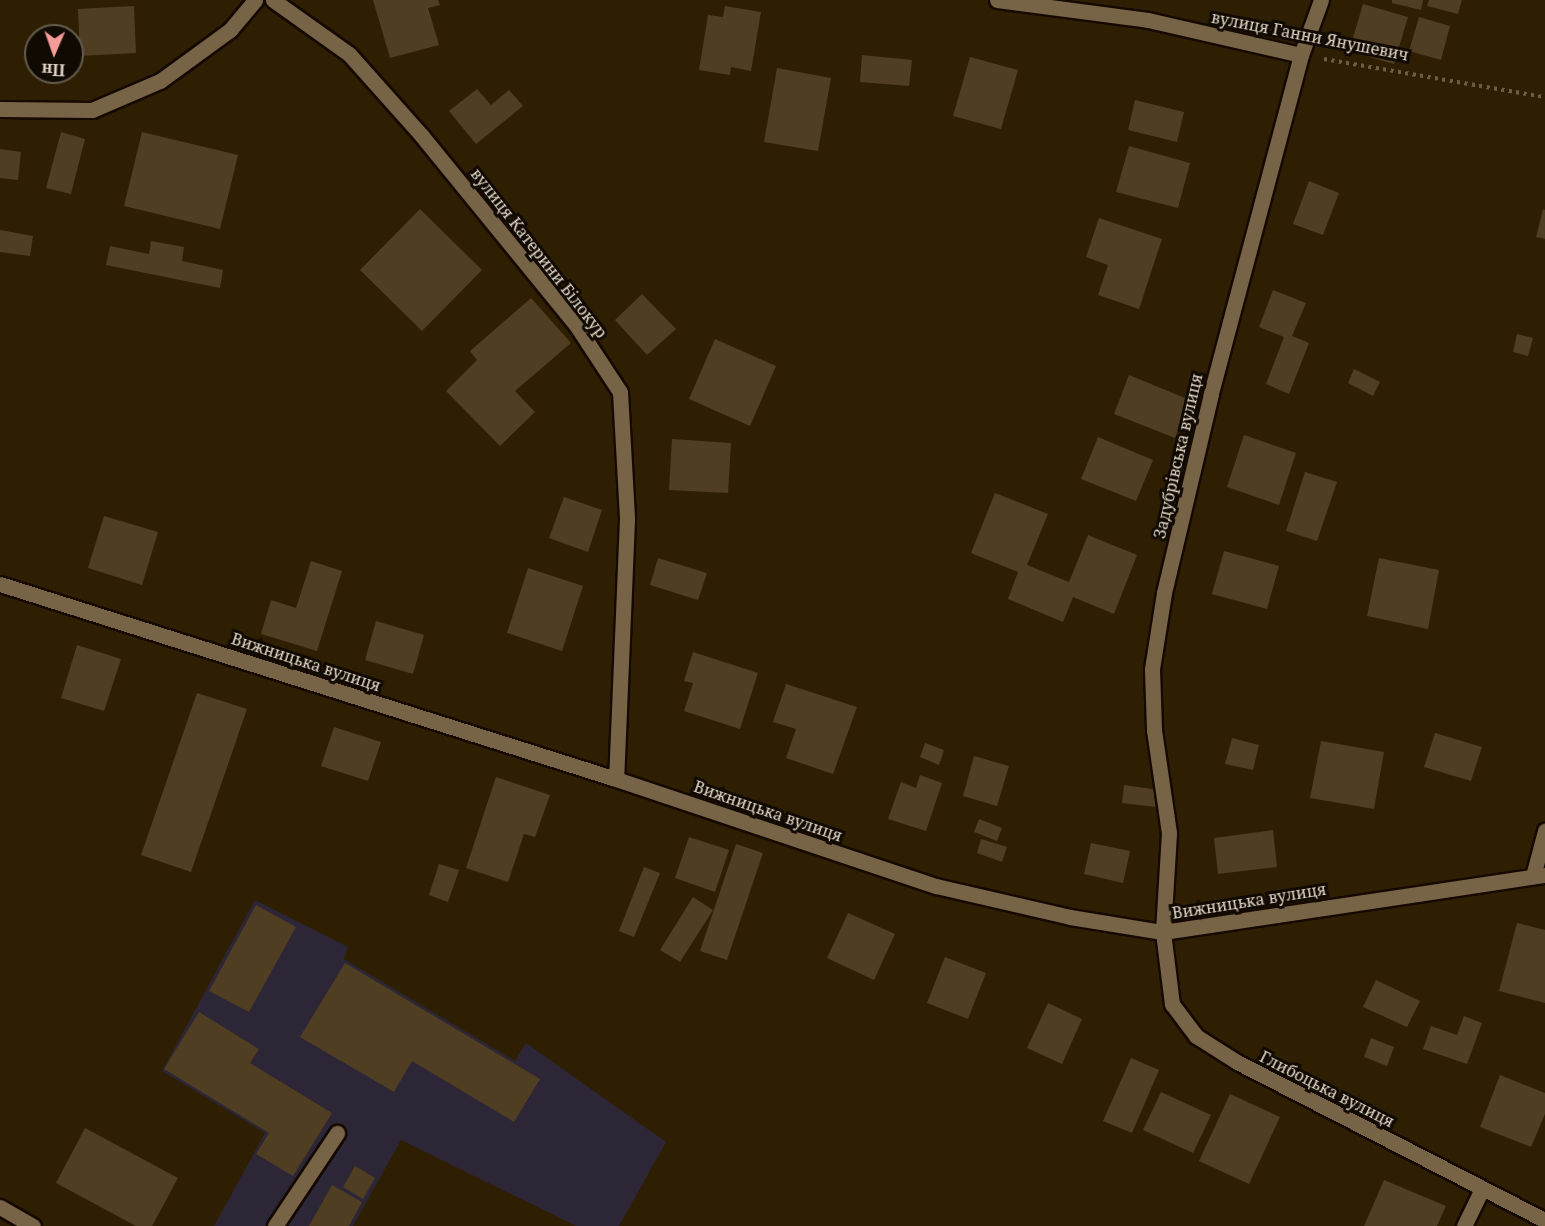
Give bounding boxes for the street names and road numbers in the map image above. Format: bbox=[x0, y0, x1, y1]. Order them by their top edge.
street label: вулиця Ганни Янушевич bbox=[1210, 7, 1410, 65]
street label: вулиця Катерини Білокур bbox=[467, 164, 611, 342]
street label: Задубрівська вулиця bbox=[1150, 372, 1206, 540]
street label: Вижницька вулиця bbox=[229, 629, 383, 695]
street label: Вижницька вулиця bbox=[691, 777, 845, 845]
street label: Вижницька вулиця bbox=[1171, 879, 1327, 923]
street label: Глибоцька вулиця bbox=[1257, 1047, 1397, 1131]

